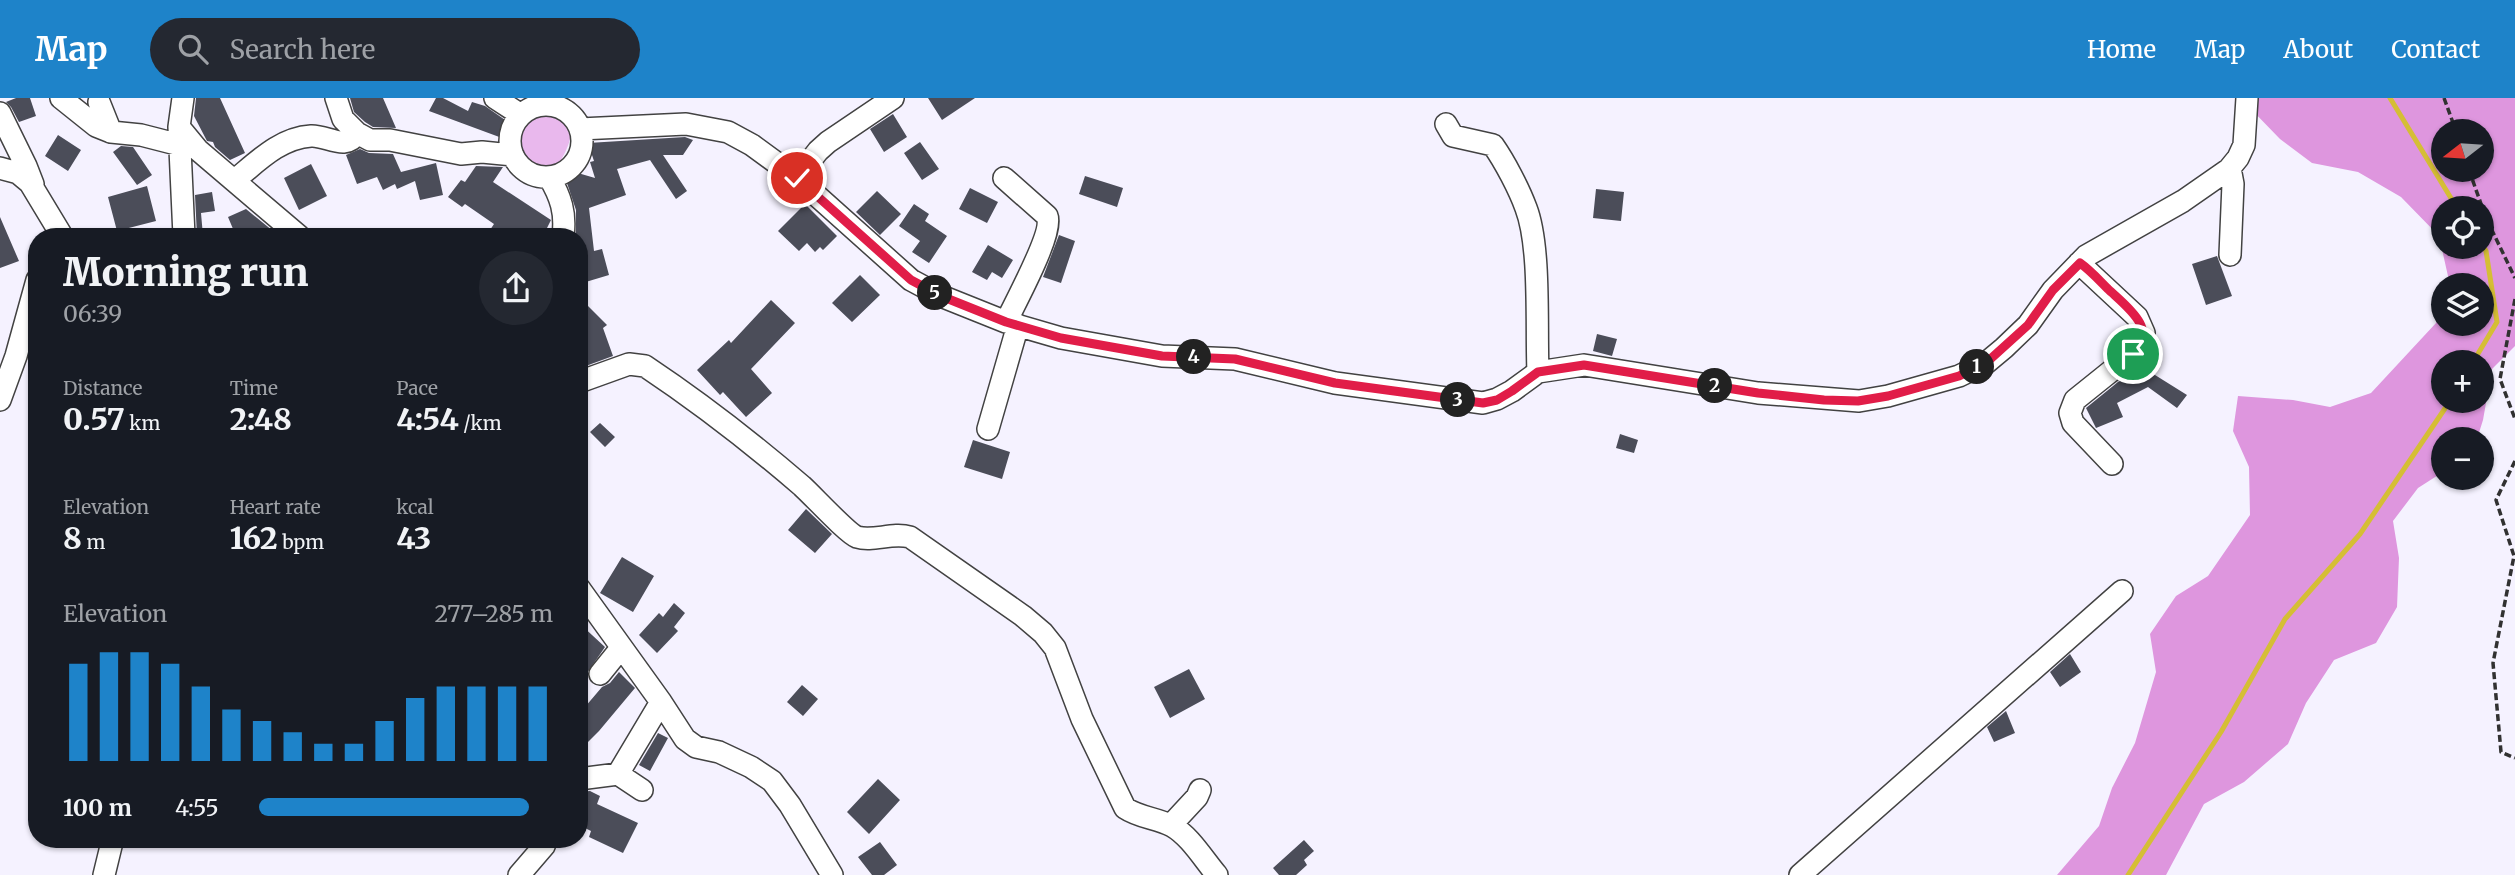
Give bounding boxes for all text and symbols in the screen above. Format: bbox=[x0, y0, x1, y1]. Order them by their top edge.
search box bbox=[150, 18, 640, 81]
text: Map bbox=[35, 29, 108, 70]
icon: search bbox=[174, 30, 212, 68]
text: Search here bbox=[230, 33, 375, 66]
text: Home bbox=[2087, 34, 2156, 65]
text: Map bbox=[2194, 34, 2245, 65]
text: About bbox=[2283, 34, 2353, 65]
text: Contact bbox=[2391, 34, 2480, 65]
north arrow bbox=[2431, 119, 2494, 182]
map controls bbox=[2431, 119, 2494, 490]
pin bbox=[767, 148, 827, 208]
icon: check bbox=[778, 159, 816, 197]
button: locate bbox=[2431, 196, 2494, 259]
text: Morning run bbox=[63, 249, 309, 296]
button: share bbox=[479, 251, 553, 325]
button: layers bbox=[2431, 273, 2494, 336]
pin: 5 bbox=[918, 276, 953, 310]
text: 5 bbox=[929, 280, 940, 304]
text: 06:39 bbox=[63, 299, 122, 328]
pin bbox=[2103, 324, 2163, 384]
icon: arrive bbox=[2114, 335, 2152, 373]
pin: 4 bbox=[1176, 340, 1212, 374]
text: 4 bbox=[1187, 344, 1200, 368]
pin: 1 bbox=[1960, 350, 1994, 384]
button: + bbox=[2431, 350, 2494, 413]
text: 1 bbox=[1972, 354, 1981, 378]
pin: 2 bbox=[1698, 368, 1732, 404]
text: 2 bbox=[1709, 373, 1720, 397]
text: Distance bbox=[63, 376, 142, 400]
text: Time bbox=[230, 376, 278, 400]
text: Pace bbox=[396, 376, 438, 400]
pin: 3 bbox=[1440, 382, 1476, 418]
text: 3 bbox=[1452, 387, 1463, 411]
text: 0.57 bbox=[63, 400, 125, 438]
text: 2:48 bbox=[230, 400, 292, 438]
text: 4:54 bbox=[396, 400, 459, 438]
text: km bbox=[125, 411, 160, 435]
text: /km bbox=[459, 411, 502, 435]
button: − bbox=[2431, 427, 2494, 490]
text: Elevation bbox=[63, 495, 149, 519]
text: Heart rate bbox=[230, 495, 321, 519]
text: kcal bbox=[396, 495, 434, 519]
text: 8 bbox=[63, 519, 82, 557]
text: 162 bbox=[230, 519, 278, 557]
text: 43 bbox=[396, 519, 431, 557]
text: m bbox=[82, 530, 105, 554]
text: bpm bbox=[278, 530, 324, 554]
text: Elevation bbox=[63, 599, 167, 628]
text: 277–285 m bbox=[434, 599, 553, 628]
text: 100 m bbox=[63, 793, 132, 822]
text: 4:55 bbox=[175, 793, 219, 822]

